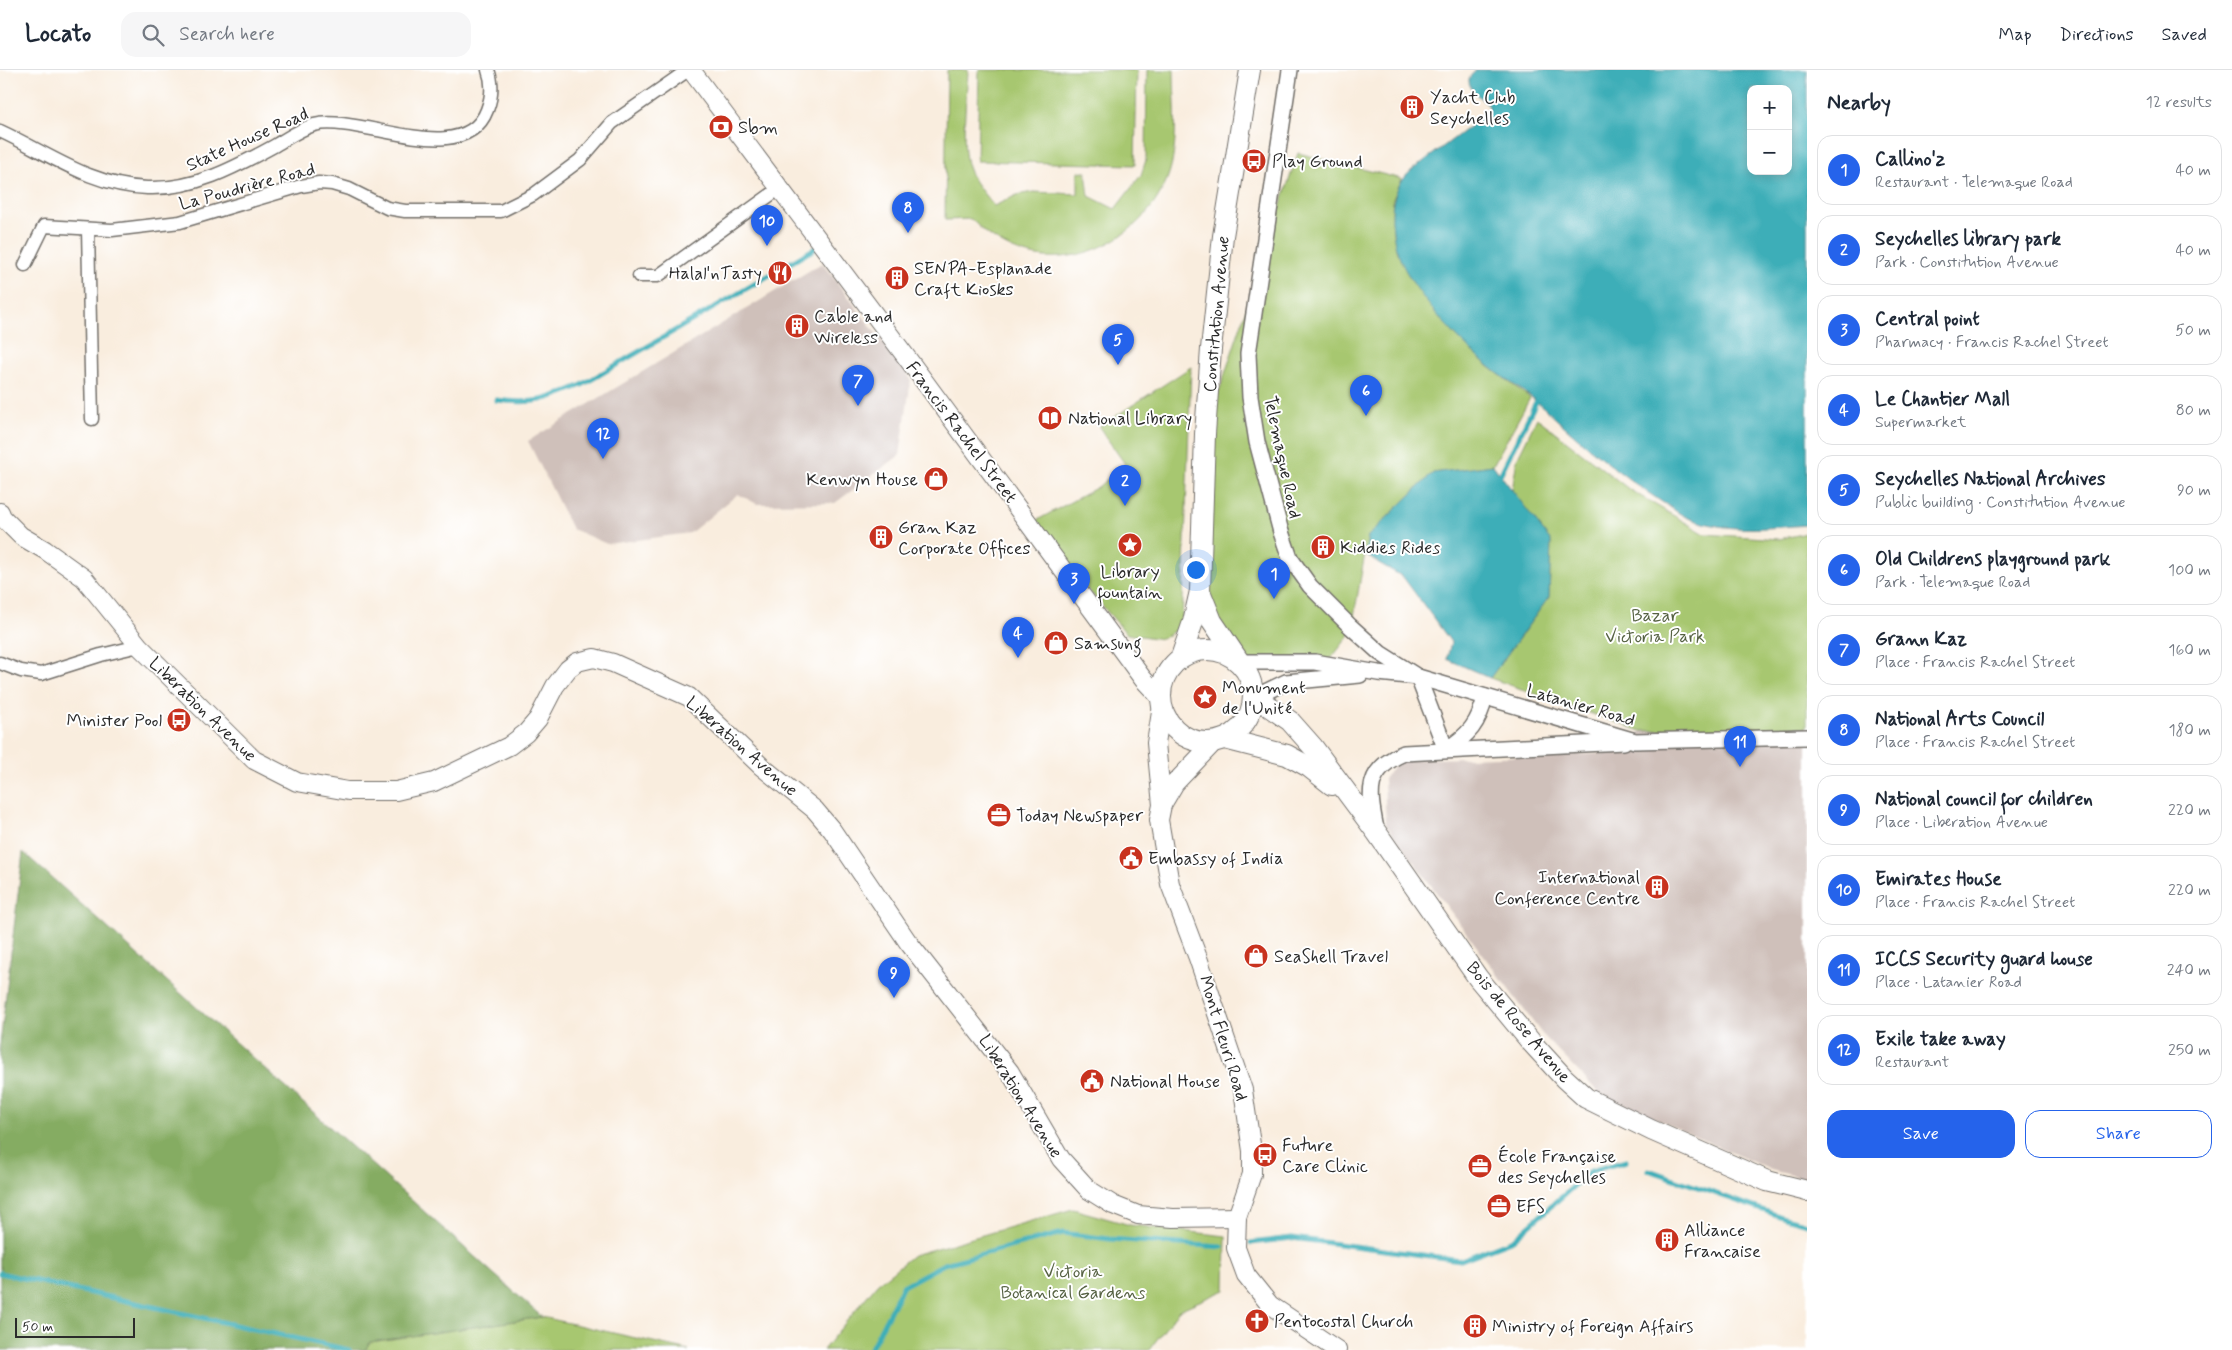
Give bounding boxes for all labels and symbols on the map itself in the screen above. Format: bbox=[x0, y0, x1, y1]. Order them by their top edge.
place label: Yacht Club Seychelles bbox=[1430, 86, 1516, 131]
building icon: Yacht Club Seychelles bbox=[1399, 94, 1425, 120]
street label: State House Road bbox=[183, 102, 312, 178]
bank icon: Sbm bbox=[708, 114, 734, 140]
place label: Sbm bbox=[738, 116, 778, 140]
bus stop icon: Play Ground bbox=[1241, 148, 1267, 174]
place label: Play Ground bbox=[1272, 150, 1362, 174]
street label: La Poudrière Road bbox=[177, 157, 318, 217]
pin: 8 bbox=[892, 192, 924, 233]
pin: 10 bbox=[751, 205, 783, 246]
street label: Constitution Avenue bbox=[1198, 235, 1236, 393]
place label: SENPA-Esplanade Craft Kiosks bbox=[914, 257, 1053, 302]
restaurant icon: Halal'nTasty bbox=[767, 260, 793, 286]
place label: Halal'nTasty bbox=[669, 262, 762, 286]
building icon: SENPA-Esplanade Craft Kiosks bbox=[884, 265, 910, 291]
place label: Cable and Wireless bbox=[814, 305, 893, 350]
building icon: Cable and Wireless bbox=[784, 313, 810, 339]
pin: 5 bbox=[1102, 324, 1134, 365]
street label: Francis Rachel Street bbox=[900, 357, 1023, 509]
pin: 7 bbox=[842, 365, 874, 406]
pin: 6 bbox=[1350, 375, 1382, 416]
street label: Telemaque Road bbox=[1257, 394, 1307, 521]
library icon: National Library bbox=[1037, 405, 1063, 431]
place label: National Library bbox=[1068, 407, 1192, 431]
pin: 12 bbox=[587, 418, 619, 459]
pin: 2 bbox=[1109, 465, 1141, 506]
shop icon: Kenwyn House bbox=[923, 466, 949, 492]
place label: Kenwyn House bbox=[806, 468, 918, 492]
place label: Gran Kaz Corporate Offices bbox=[898, 516, 1031, 561]
building icon: Gran Kaz Corporate Offices bbox=[868, 524, 894, 550]
place icon: Library fountain bbox=[1117, 532, 1143, 558]
building icon: Kiddies Rides bbox=[1310, 534, 1336, 560]
place label: Kiddies Rides bbox=[1340, 536, 1440, 560]
your location bbox=[1183, 557, 1209, 583]
pin: 1 bbox=[1258, 558, 1290, 599]
place label: Library fountain bbox=[1098, 560, 1162, 607]
pin: 3 bbox=[1058, 563, 1090, 604]
park label: Bazar Victoria Park bbox=[1605, 604, 1705, 649]
pin: 4 bbox=[1002, 617, 1034, 658]
shop icon: Samsung bbox=[1043, 630, 1069, 656]
place label: Samsung bbox=[1074, 632, 1142, 658]
street label: Liberation Avenue bbox=[143, 652, 261, 767]
place label: Monument de l'Unité bbox=[1222, 676, 1306, 721]
street label: Latanier Road bbox=[1524, 679, 1638, 733]
place icon: Monument de l'Unité bbox=[1192, 684, 1218, 710]
street label: Liberation Avenue bbox=[680, 691, 803, 802]
bus stop icon: Minister Pool bbox=[166, 707, 192, 733]
place label: Minister Pool bbox=[66, 709, 162, 733]
pin: 11 bbox=[1724, 726, 1756, 767]
office icon: Today Newspaper bbox=[986, 802, 1012, 828]
place label: Today Newspaper bbox=[1016, 804, 1144, 828]
public building icon: Embassy of India bbox=[1118, 845, 1144, 871]
place label: Embassy of India bbox=[1148, 847, 1283, 871]
place label: International Conference Centre bbox=[1494, 866, 1640, 911]
building icon: International Conference Centre bbox=[1644, 874, 1670, 900]
shop icon: SeaShell Travel bbox=[1243, 943, 1269, 969]
place label: SeaShell Travel bbox=[1274, 945, 1388, 969]
pin: 9 bbox=[878, 957, 910, 998]
street label: Bois de Rose Avenue bbox=[1460, 957, 1576, 1088]
street label: Mont Fleuri Road bbox=[1193, 973, 1254, 1104]
street label: Liberation Avenue bbox=[973, 1030, 1068, 1163]
public building icon: National House bbox=[1079, 1068, 1105, 1094]
place label: National House bbox=[1110, 1070, 1220, 1094]
place label: Future Care Clinic bbox=[1282, 1134, 1368, 1179]
bus stop icon: Future Care Clinic bbox=[1252, 1142, 1278, 1168]
place label: École Française des Seychelles bbox=[1498, 1145, 1616, 1190]
office icon: École Française des Seychelles bbox=[1467, 1153, 1493, 1179]
office icon: EFS bbox=[1486, 1193, 1512, 1219]
place label: EFS bbox=[1516, 1195, 1545, 1219]
place label: Alliance Francaise bbox=[1684, 1219, 1761, 1264]
building icon: Alliance Francaise bbox=[1654, 1227, 1680, 1253]
park label: Victoria Botanical Gardens bbox=[1001, 1260, 1146, 1305]
church icon: Pentocostal Church bbox=[1244, 1308, 1270, 1334]
place label: Pentocostal Church bbox=[1274, 1310, 1413, 1334]
building icon: Ministry of Foreign Affairs bbox=[1462, 1313, 1488, 1339]
scale bar bbox=[15, 1315, 135, 1338]
place label: Ministry of Foreign Affairs bbox=[1492, 1315, 1693, 1339]

